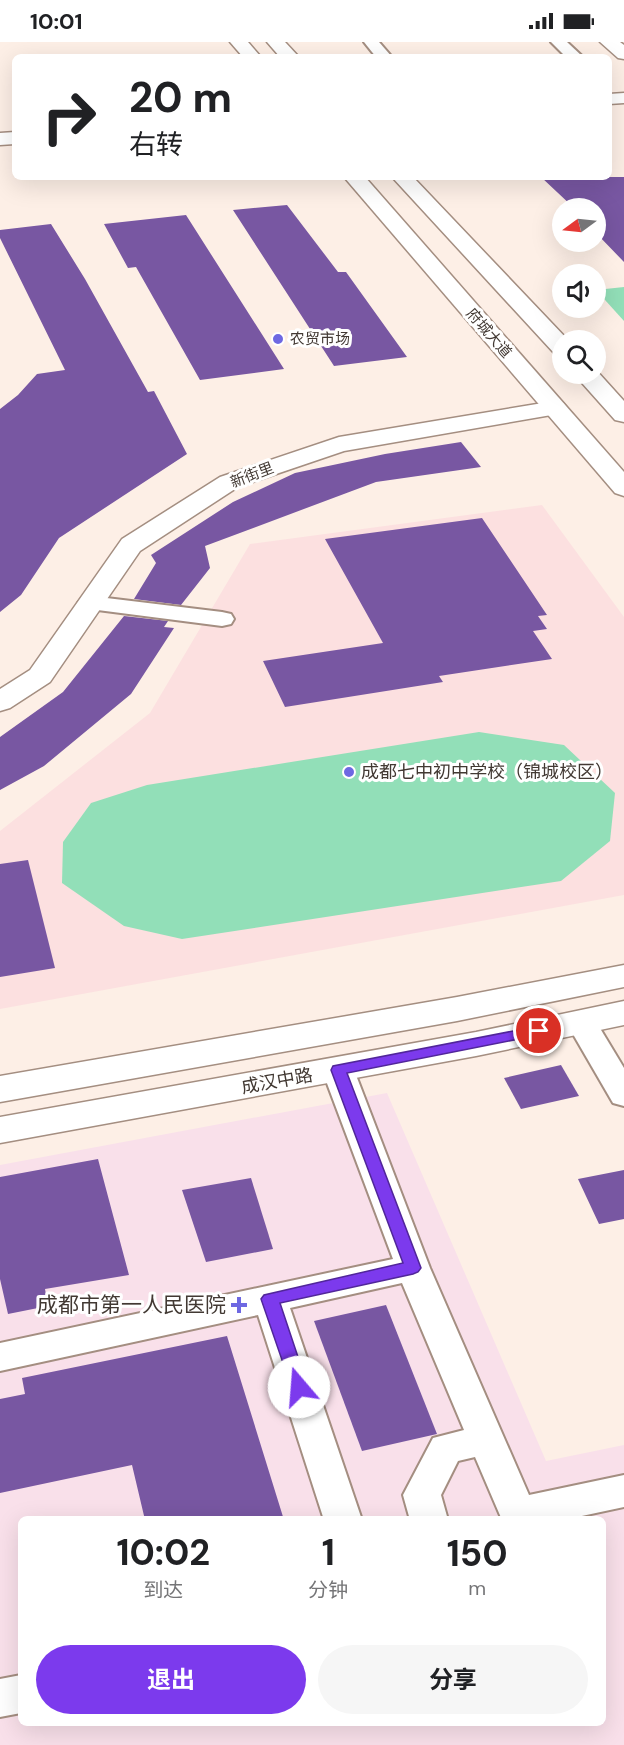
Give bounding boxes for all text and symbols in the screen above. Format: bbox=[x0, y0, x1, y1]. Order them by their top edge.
text: 10:01 bbox=[30, 7, 83, 36]
text: 20 m bbox=[129, 70, 232, 125]
icon: right bbox=[30, 78, 108, 156]
text: 右转 bbox=[129, 127, 183, 162]
north arrow bbox=[552, 198, 606, 252]
map controls bbox=[552, 198, 606, 384]
button: sound bbox=[552, 264, 606, 318]
street label: 府城大道 bbox=[462, 304, 516, 362]
place label: 农贸市场 bbox=[290, 329, 350, 349]
button: search bbox=[552, 330, 606, 384]
marker: 农贸市场 bbox=[271, 332, 285, 346]
street label: 新街里 bbox=[227, 458, 277, 492]
place label: 成都七中初中学校（锦城校区） bbox=[361, 760, 613, 784]
marker: 成都七中初中学校（锦城校区） bbox=[342, 765, 356, 779]
pin bbox=[513, 1005, 564, 1056]
icon: arrive bbox=[522, 1014, 555, 1047]
street label: 成汉中路 bbox=[239, 1063, 315, 1099]
place label: 成都市第一人民医院 bbox=[37, 1291, 226, 1319]
marker: 成都市第一人民医院 bbox=[230, 1296, 248, 1314]
position arrow bbox=[267, 1355, 331, 1419]
text: 10:02 bbox=[116, 1529, 210, 1576]
text: 1 bbox=[322, 1529, 335, 1576]
text: 150 bbox=[447, 1530, 508, 1577]
text: m bbox=[468, 1575, 486, 1601]
text: 到达 bbox=[143, 1577, 183, 1603]
text: 分钟 bbox=[308, 1577, 348, 1603]
button: 退出 bbox=[36, 1645, 306, 1714]
button: 分享 bbox=[318, 1645, 588, 1714]

